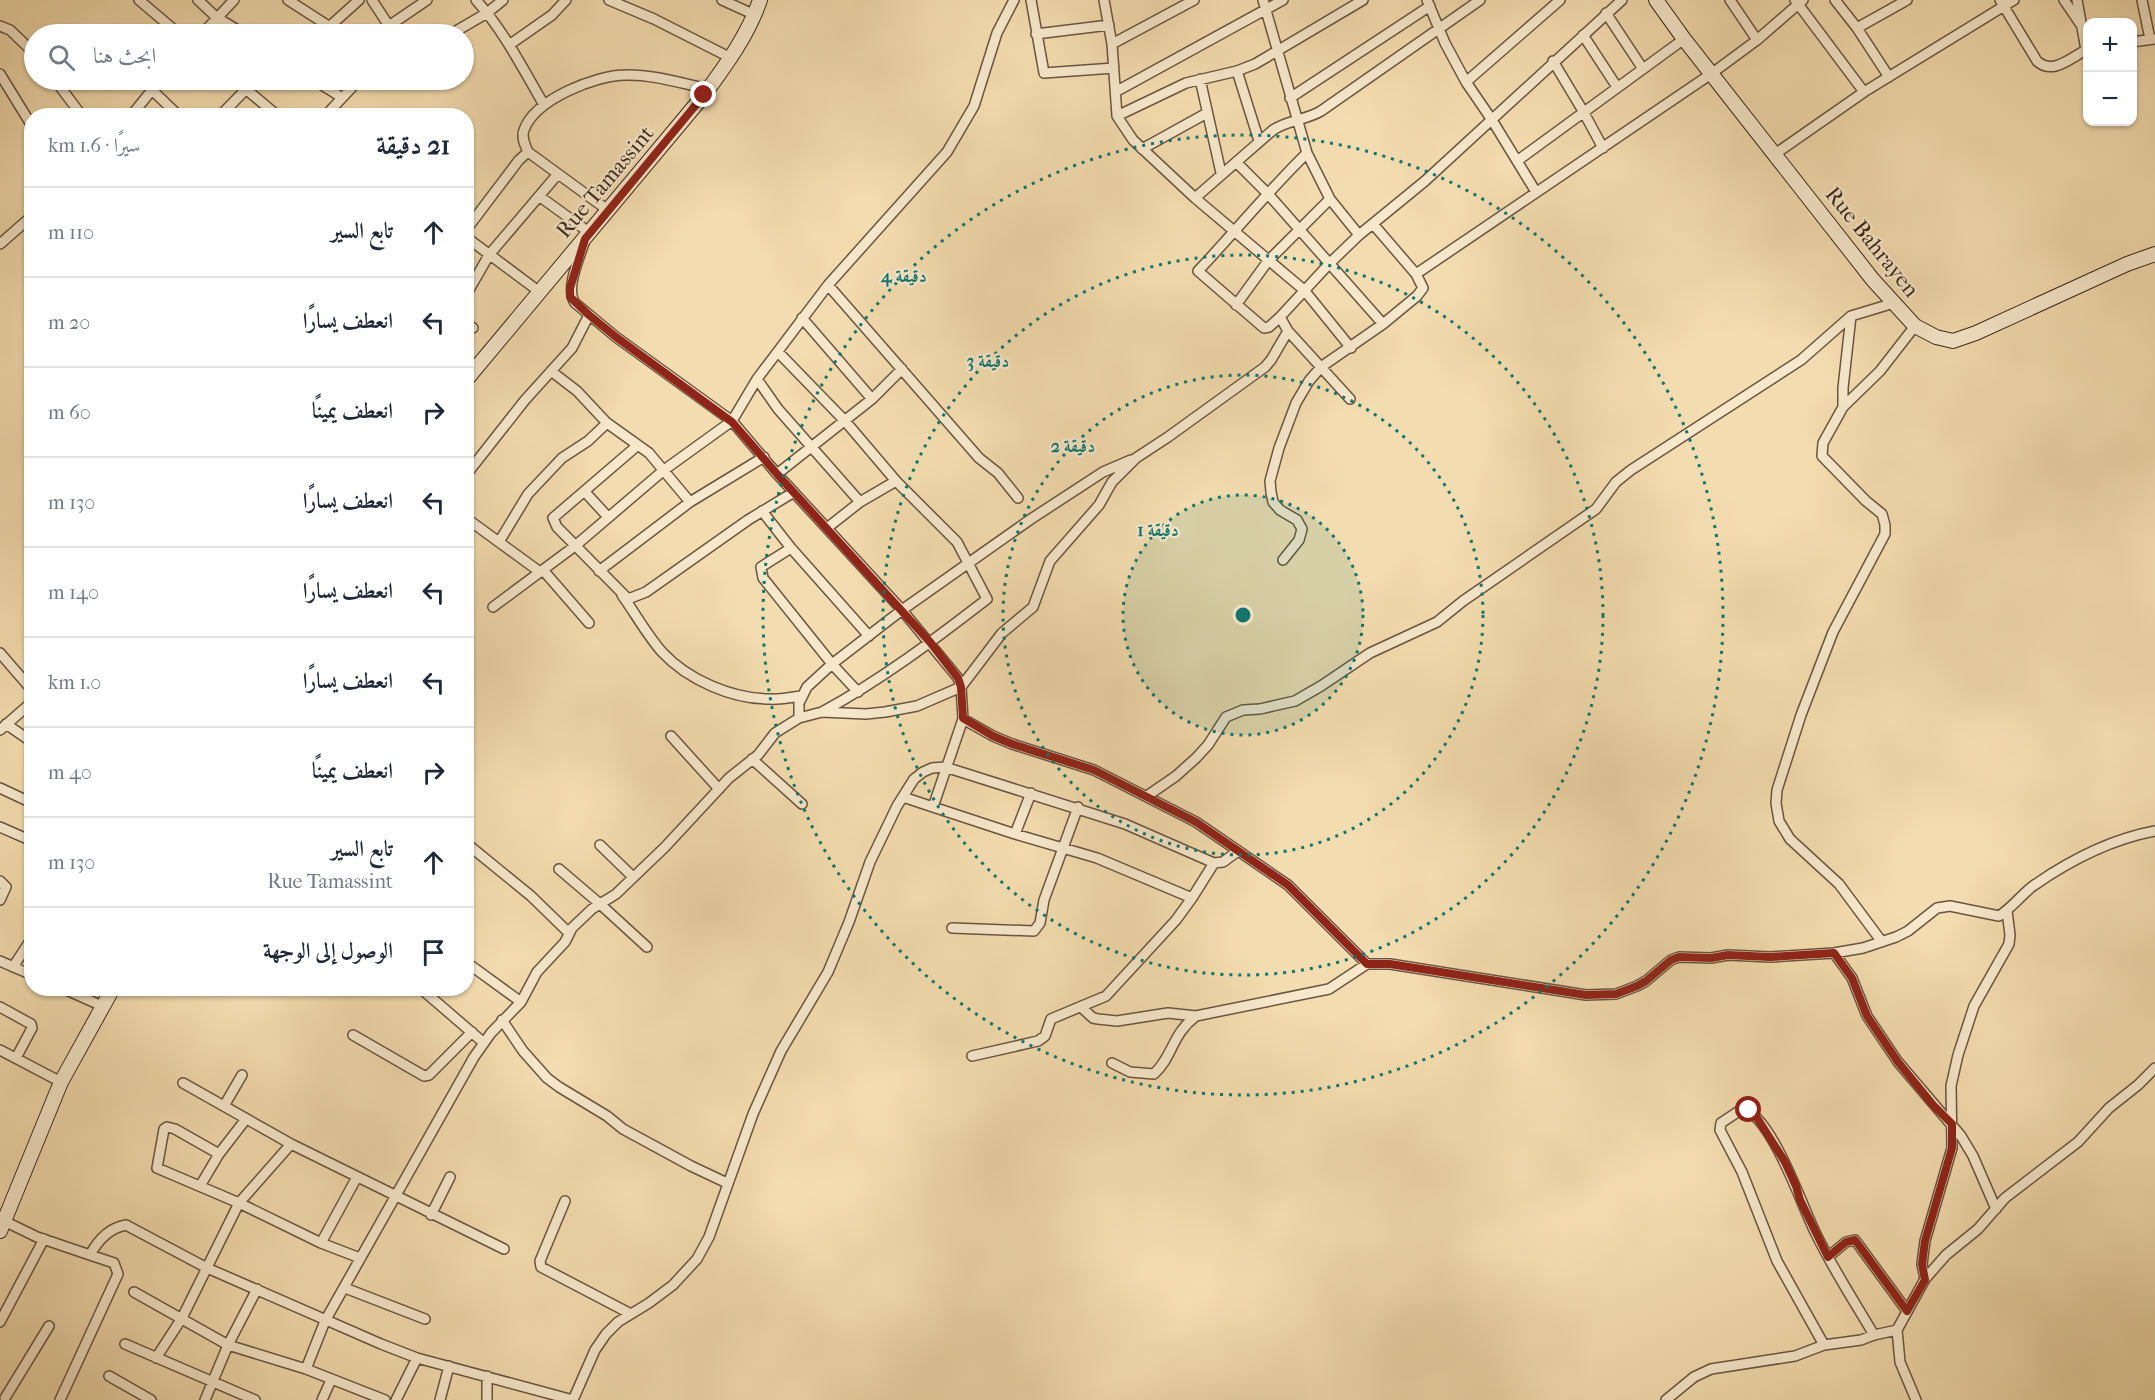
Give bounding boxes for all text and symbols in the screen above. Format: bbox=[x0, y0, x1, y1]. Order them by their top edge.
map controls bbox=[2083, 18, 2137, 126]
button: + bbox=[2083, 18, 2137, 72]
search box bbox=[24, 24, 474, 90]
icon: search bbox=[45, 41, 78, 74]
text: ابحث هنا bbox=[93, 43, 156, 69]
button: − bbox=[2083, 72, 2137, 126]
route end bbox=[690, 81, 716, 107]
street label: Rue Tamassint bbox=[551, 121, 660, 243]
text: 21 دقيقة bbox=[376, 130, 450, 161]
text: سيرًا · 1.6 km bbox=[48, 134, 140, 157]
street label: Rue Bahrayen bbox=[1820, 182, 1925, 303]
icon: ahead bbox=[417, 216, 450, 249]
text: تابع السير bbox=[331, 218, 393, 244]
text: 110 m bbox=[48, 221, 94, 244]
text: 4 دقيقة bbox=[880, 266, 927, 287]
icon: left bbox=[417, 306, 450, 339]
text: انعطف يسارًا bbox=[303, 308, 393, 334]
text: 20 m bbox=[48, 311, 90, 334]
text: 3 دقيقة bbox=[967, 351, 1009, 372]
icon: right bbox=[417, 396, 450, 429]
text: انعطف يمينًا bbox=[312, 398, 393, 424]
text: 60 m bbox=[48, 401, 91, 424]
text: 2 دقيقة bbox=[1051, 436, 1095, 457]
icon: left bbox=[417, 486, 450, 519]
text: انعطف يسارًا bbox=[303, 488, 393, 514]
text: 130 m bbox=[48, 491, 95, 514]
text: 1 دقيقة bbox=[1137, 520, 1179, 541]
icon: left bbox=[417, 576, 450, 609]
text: انعطف يسارًا bbox=[303, 578, 393, 604]
text: 140 m bbox=[48, 581, 99, 604]
centre of rings bbox=[1233, 605, 1253, 625]
icon: left bbox=[417, 666, 450, 699]
text: انعطف يسارًا bbox=[303, 668, 393, 694]
text: 1.0 km bbox=[48, 671, 101, 694]
icon: right bbox=[417, 756, 450, 789]
text: انعطف يمينًا bbox=[312, 758, 393, 784]
text: 40 m bbox=[48, 761, 92, 784]
text: تابع السير bbox=[331, 836, 393, 862]
icon: ahead bbox=[417, 846, 450, 879]
text: 130 m bbox=[48, 851, 95, 874]
text: Rue Tamassint bbox=[267, 870, 393, 893]
icon: arrive bbox=[417, 936, 450, 969]
text: الوصول إلى الوجهة bbox=[263, 938, 393, 964]
route start bbox=[1735, 1096, 1761, 1122]

